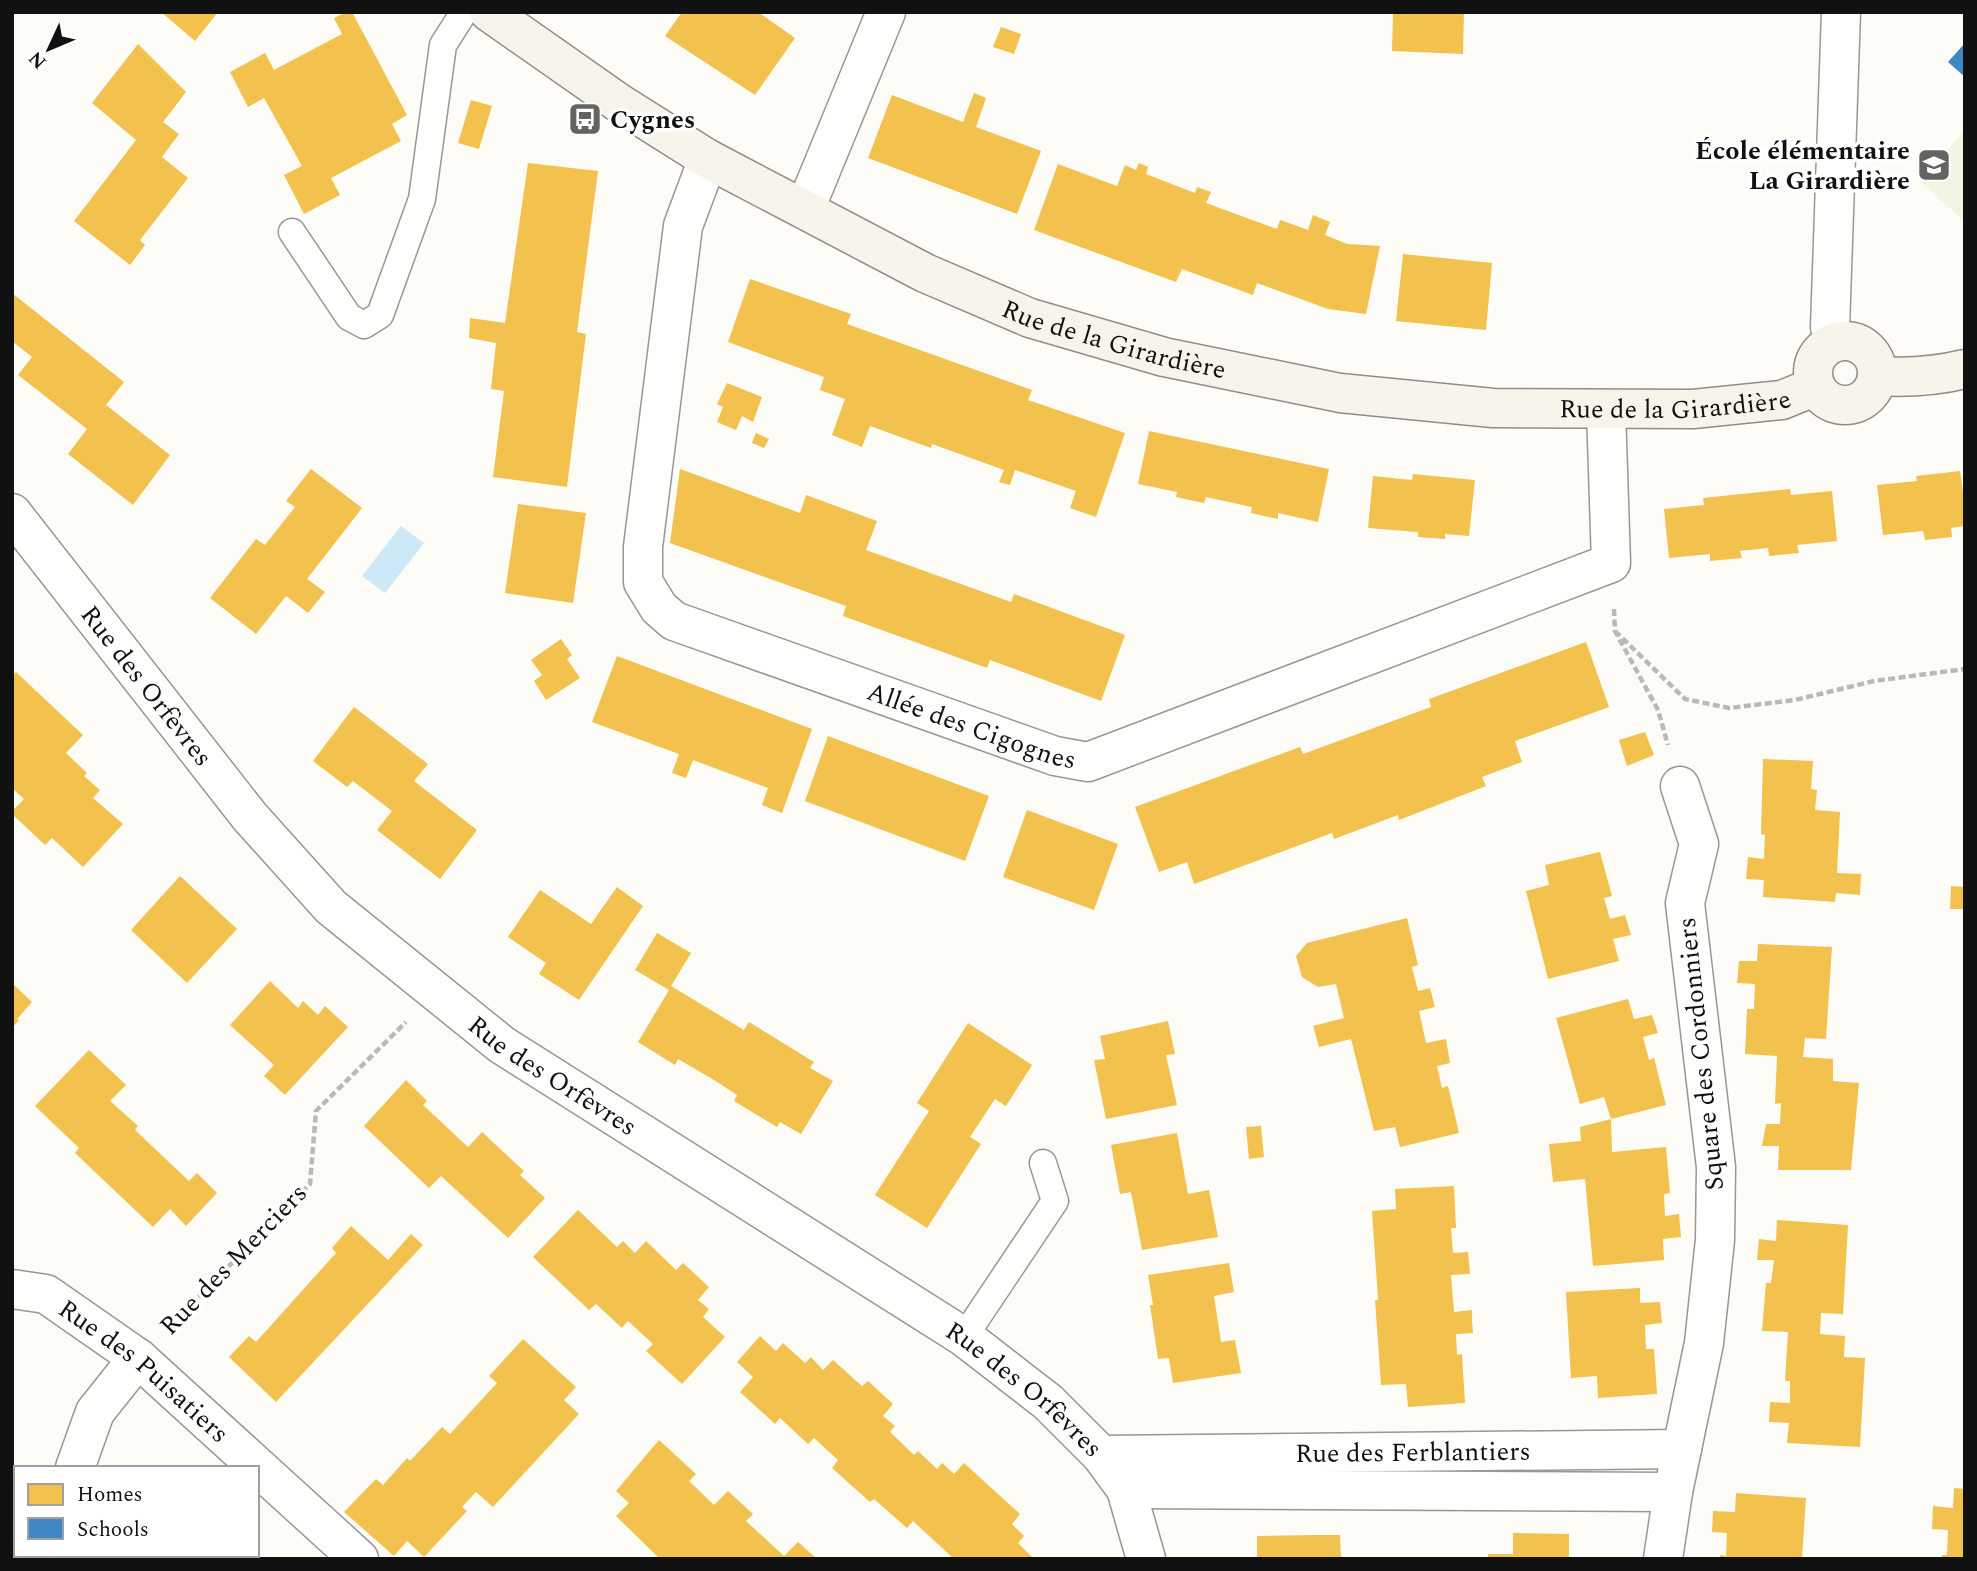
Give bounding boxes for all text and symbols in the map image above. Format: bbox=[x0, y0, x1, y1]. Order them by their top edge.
north arrow bbox=[14, 14, 84, 84]
text: N bbox=[22, 44, 54, 75]
bus stop icon: Cygnes bbox=[566, 100, 604, 138]
place label: Cygnes bbox=[610, 100, 695, 140]
place label: École élémentaire La Girardière bbox=[1695, 131, 1910, 201]
school or university icon: École élémentaire La Girardière bbox=[1915, 146, 1953, 184]
street label: Rue de la Girardière bbox=[995, 289, 1229, 390]
street label: Rue de la Girardière bbox=[1559, 379, 1797, 430]
street label: Rue des Orfèvres bbox=[70, 597, 222, 775]
street label: Allée des Cigognes bbox=[861, 672, 1079, 780]
street label: Square des Cordonniers bbox=[1667, 915, 1735, 1193]
street label: Rue des Orfèvres bbox=[459, 1006, 645, 1147]
street label: Rue des Merciers bbox=[150, 1174, 317, 1345]
street label: Rue des Puisatiers bbox=[50, 1289, 238, 1453]
street label: Rue des Orfèvres bbox=[937, 1311, 1112, 1467]
street label: Rue des Ferblantiers bbox=[1295, 1432, 1531, 1474]
legend bbox=[14, 1466, 259, 1557]
text: Homes bbox=[77, 1479, 143, 1511]
text: Schools bbox=[77, 1514, 149, 1546]

